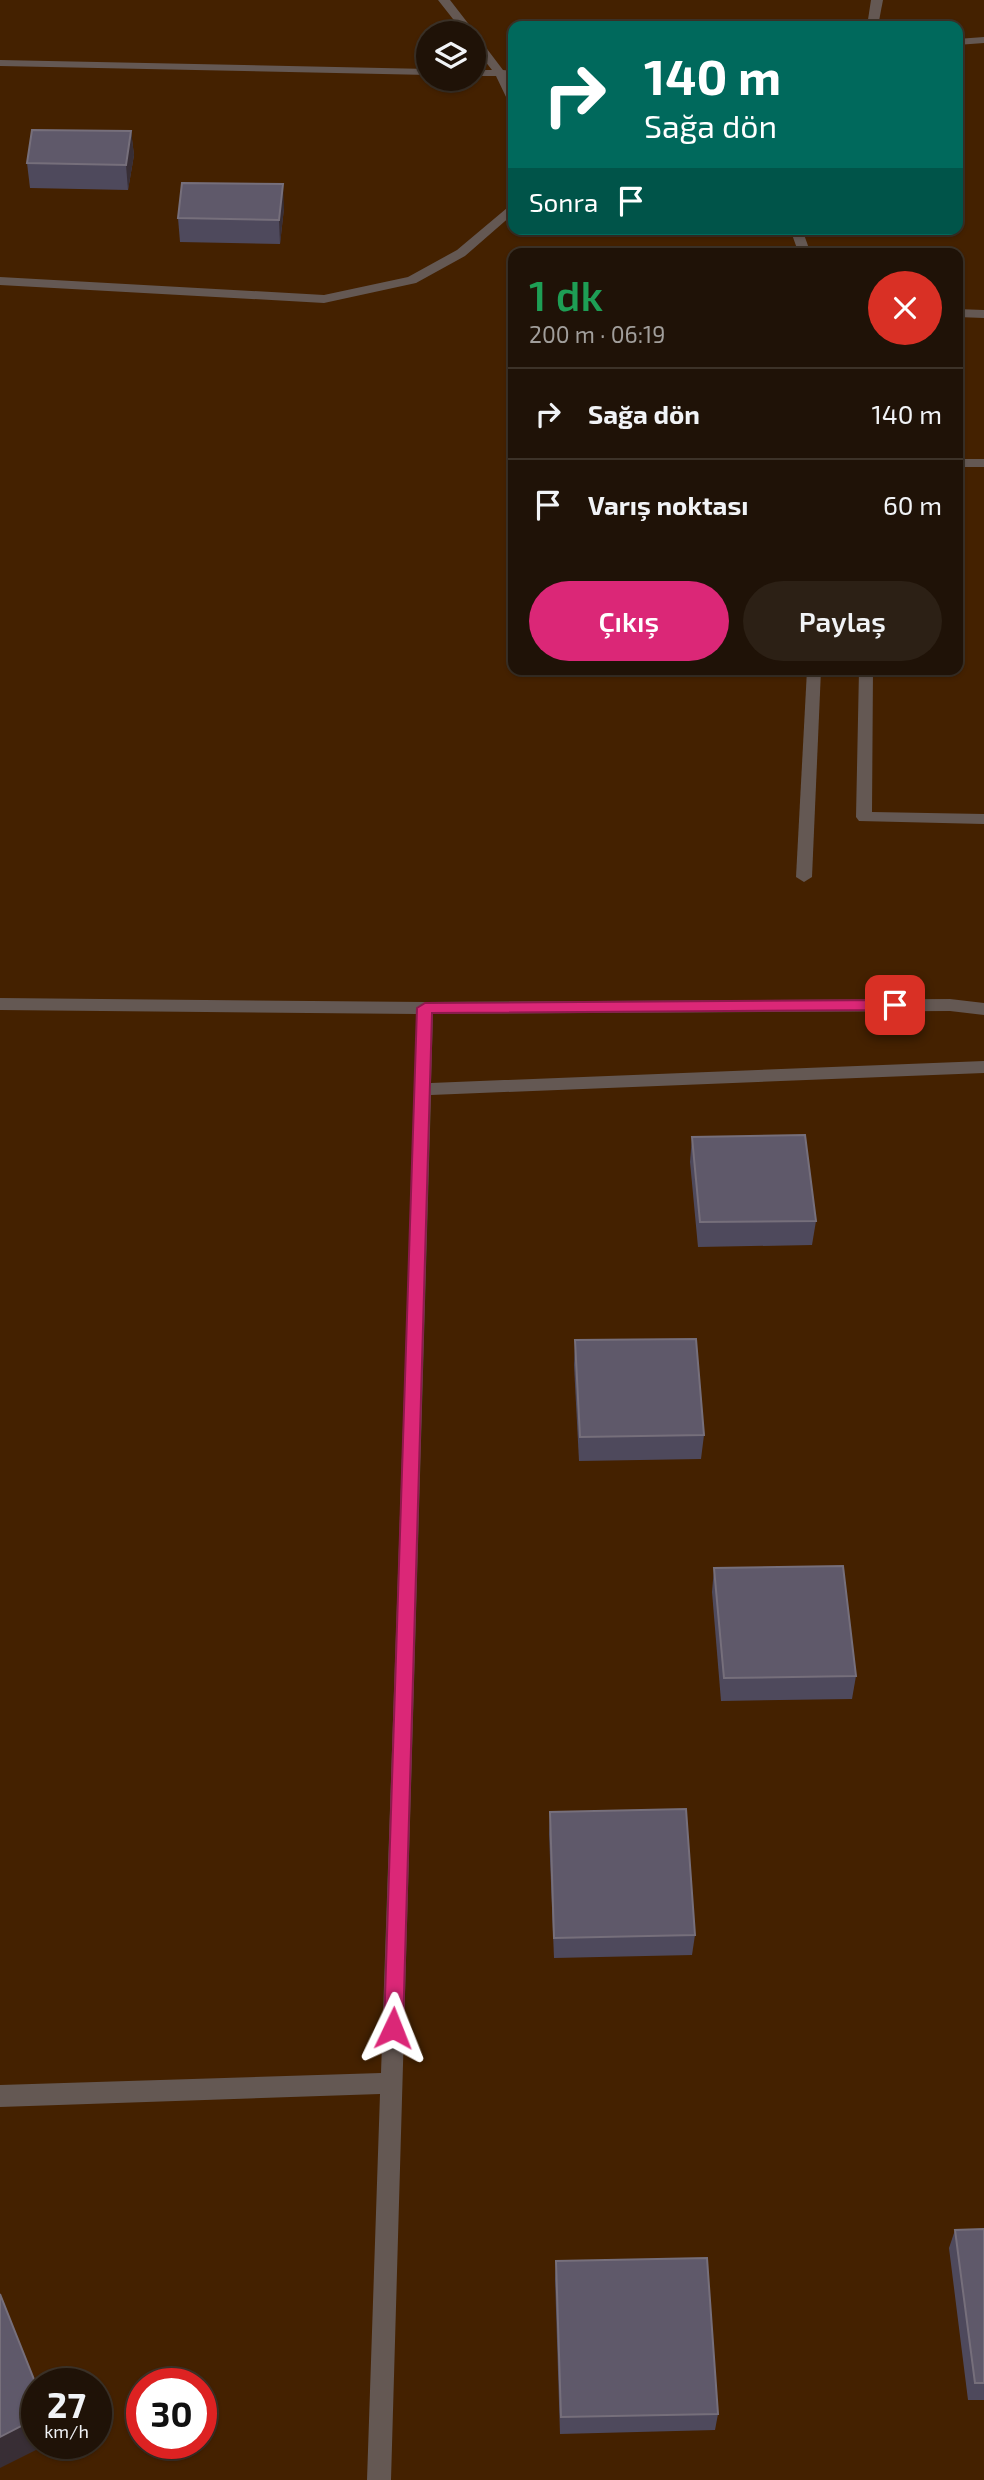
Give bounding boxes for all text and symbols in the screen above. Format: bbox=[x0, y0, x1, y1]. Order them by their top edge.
map controls bbox=[416, 21, 486, 91]
button: layers bbox=[416, 21, 486, 91]
text: 140 m bbox=[644, 46, 781, 105]
icon: right bbox=[529, 49, 620, 140]
text: Sağa dön bbox=[644, 106, 777, 144]
icon: arrive bbox=[612, 182, 650, 220]
text: Sonra bbox=[529, 186, 598, 217]
text: 1 dk bbox=[529, 269, 603, 319]
button: close bbox=[868, 271, 942, 345]
text: 200 m · 06:19 bbox=[529, 320, 665, 348]
icon: right bbox=[529, 395, 567, 433]
text: Sağa dön bbox=[588, 398, 700, 429]
text: 140 m bbox=[871, 398, 942, 429]
icon: arrive bbox=[529, 486, 567, 524]
text: Varış noktası bbox=[588, 489, 748, 520]
text: 60 m bbox=[883, 489, 942, 520]
button: Çıkış bbox=[529, 581, 729, 661]
button: Paylaş bbox=[743, 581, 942, 661]
pin bbox=[865, 975, 925, 1035]
icon: arrive bbox=[876, 986, 914, 1024]
position arrow bbox=[356, 1991, 430, 2065]
speed limit sign: 30 bbox=[126, 2368, 217, 2459]
text: 27 bbox=[47, 2383, 86, 2425]
text: km/h bbox=[44, 2420, 89, 2442]

